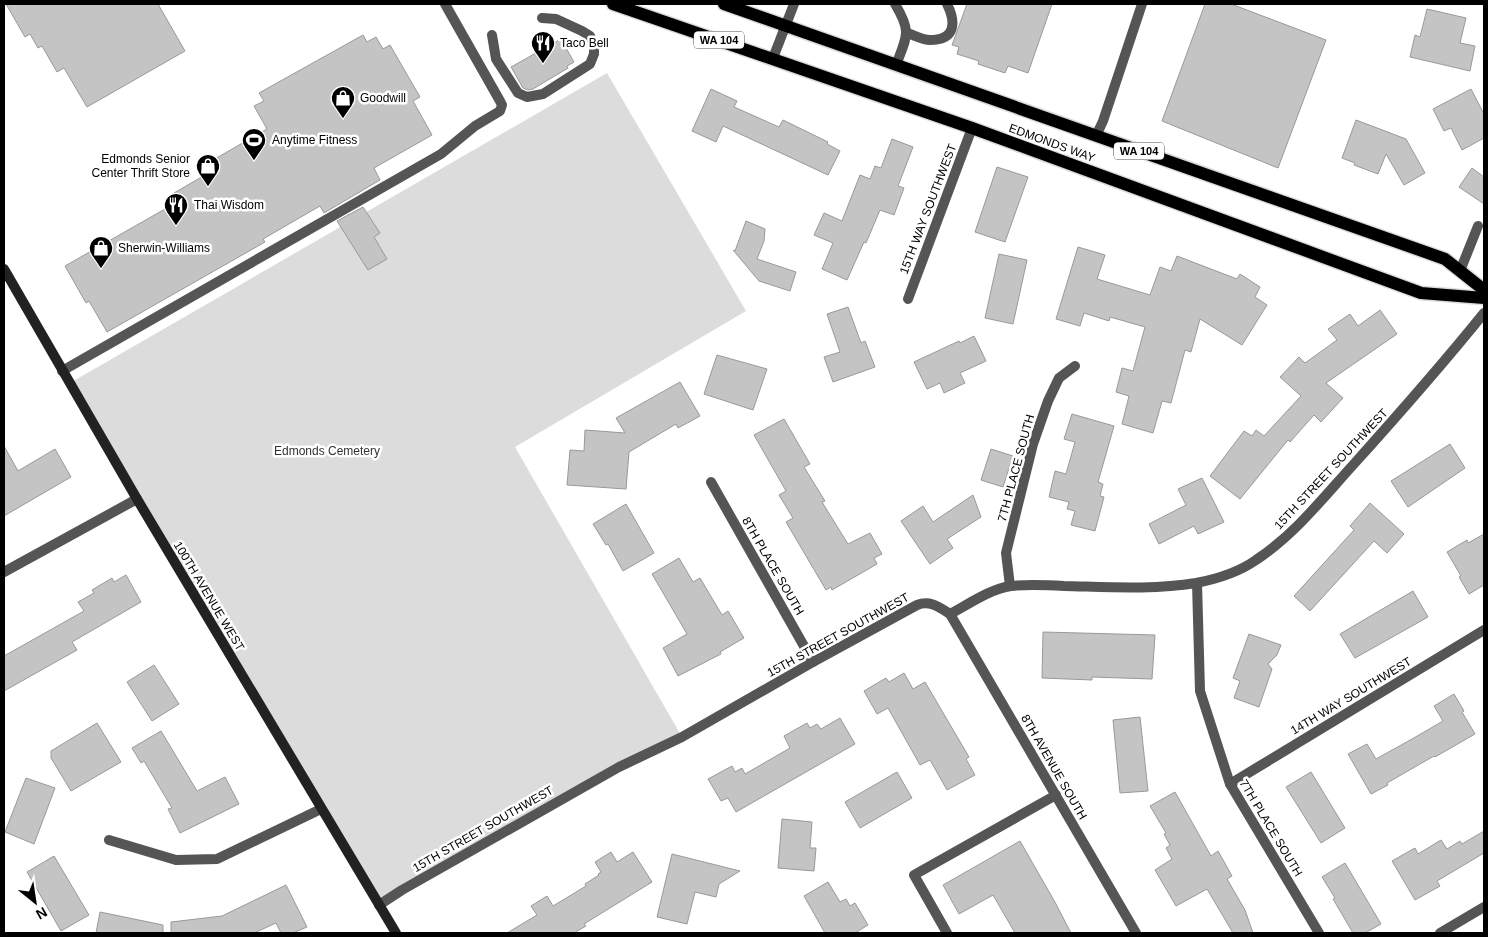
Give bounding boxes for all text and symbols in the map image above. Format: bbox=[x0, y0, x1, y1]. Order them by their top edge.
restaurant icon: Taco Bell bbox=[530, 30, 556, 64]
road number: WA 104 bbox=[694, 32, 744, 48]
place label: Taco Bell bbox=[560, 36, 609, 50]
shop icon: Goodwill bbox=[330, 85, 356, 119]
place label: Goodwill bbox=[360, 91, 406, 105]
street label: EDMONDS WAY bbox=[1007, 121, 1097, 165]
sports icon: Anytime Fitness bbox=[241, 127, 267, 161]
place label: Anytime Fitness bbox=[272, 133, 357, 147]
street label: 15TH WAY SOUTHWEST bbox=[897, 141, 960, 276]
road number: WA 104 bbox=[1114, 142, 1164, 160]
place label: Edmonds Senior Center Thrift Store bbox=[92, 152, 190, 180]
shop icon: Edmonds Senior Center Thrift Store bbox=[195, 153, 221, 187]
restaurant icon: Thai Wisdom bbox=[163, 192, 189, 226]
place label: Thai Wisdom bbox=[194, 198, 264, 212]
shop icon: Sherwin-Williams bbox=[88, 235, 114, 269]
place label: Sherwin-Williams bbox=[118, 241, 210, 255]
street label: 15TH STREET SOUTHWEST bbox=[1271, 405, 1391, 532]
street label: 7TH PLACE SOUTH bbox=[995, 413, 1037, 523]
park label: Edmonds Cemetery bbox=[274, 444, 380, 458]
street label: 8TH PLACE SOUTH bbox=[739, 515, 807, 617]
street label: 100TH AVENUE WEST bbox=[171, 539, 248, 654]
street label: 15TH STREET SOUTHWEST bbox=[765, 590, 912, 680]
street label: 14TH WAY SOUTHWEST bbox=[1288, 654, 1415, 738]
street label: 8TH AVENUE SOUTH bbox=[1018, 712, 1090, 822]
street label: 7TH PLACE SOUTH bbox=[1236, 777, 1306, 879]
street label: 15TH STREET SOUTHWEST bbox=[410, 783, 556, 875]
north arrow bbox=[10, 877, 60, 927]
text: N bbox=[33, 904, 50, 923]

